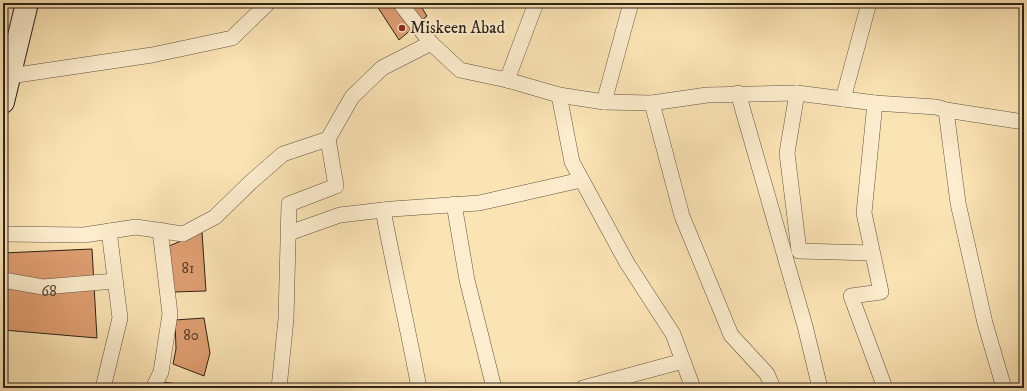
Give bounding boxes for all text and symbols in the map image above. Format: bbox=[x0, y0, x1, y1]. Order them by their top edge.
place label: Miskeen Abad bbox=[410, 17, 505, 39]
marker: Miskeen Abad bbox=[397, 23, 407, 33]
house number: 81 bbox=[181, 259, 195, 278]
house number: 68 bbox=[41, 282, 57, 301]
house number: 80 bbox=[183, 326, 199, 345]

